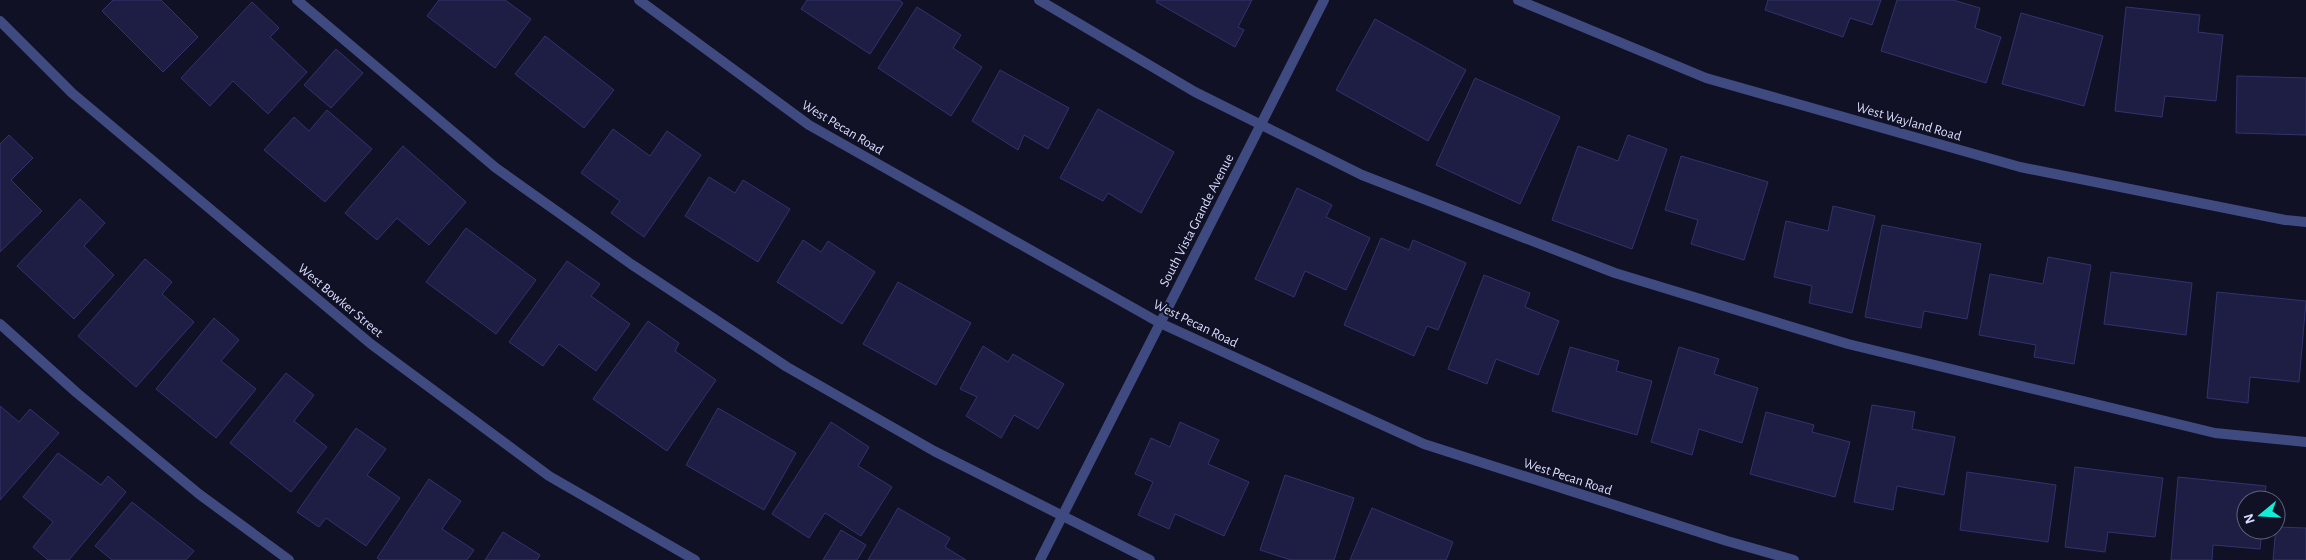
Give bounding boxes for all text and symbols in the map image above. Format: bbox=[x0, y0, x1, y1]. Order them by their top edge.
street label: West Pecan Road bbox=[799, 98, 886, 158]
street label: West Wayland Road bbox=[1855, 100, 1963, 144]
street label: South Vista Grande Avenue bbox=[1157, 152, 1236, 289]
street label: West Bowker Street bbox=[295, 261, 386, 341]
street label: West Pecan Road bbox=[1151, 297, 1240, 350]
street label: West Pecan Road bbox=[1522, 456, 1614, 498]
north arrow bbox=[2236, 490, 2286, 540]
text: N bbox=[2241, 512, 2258, 526]

